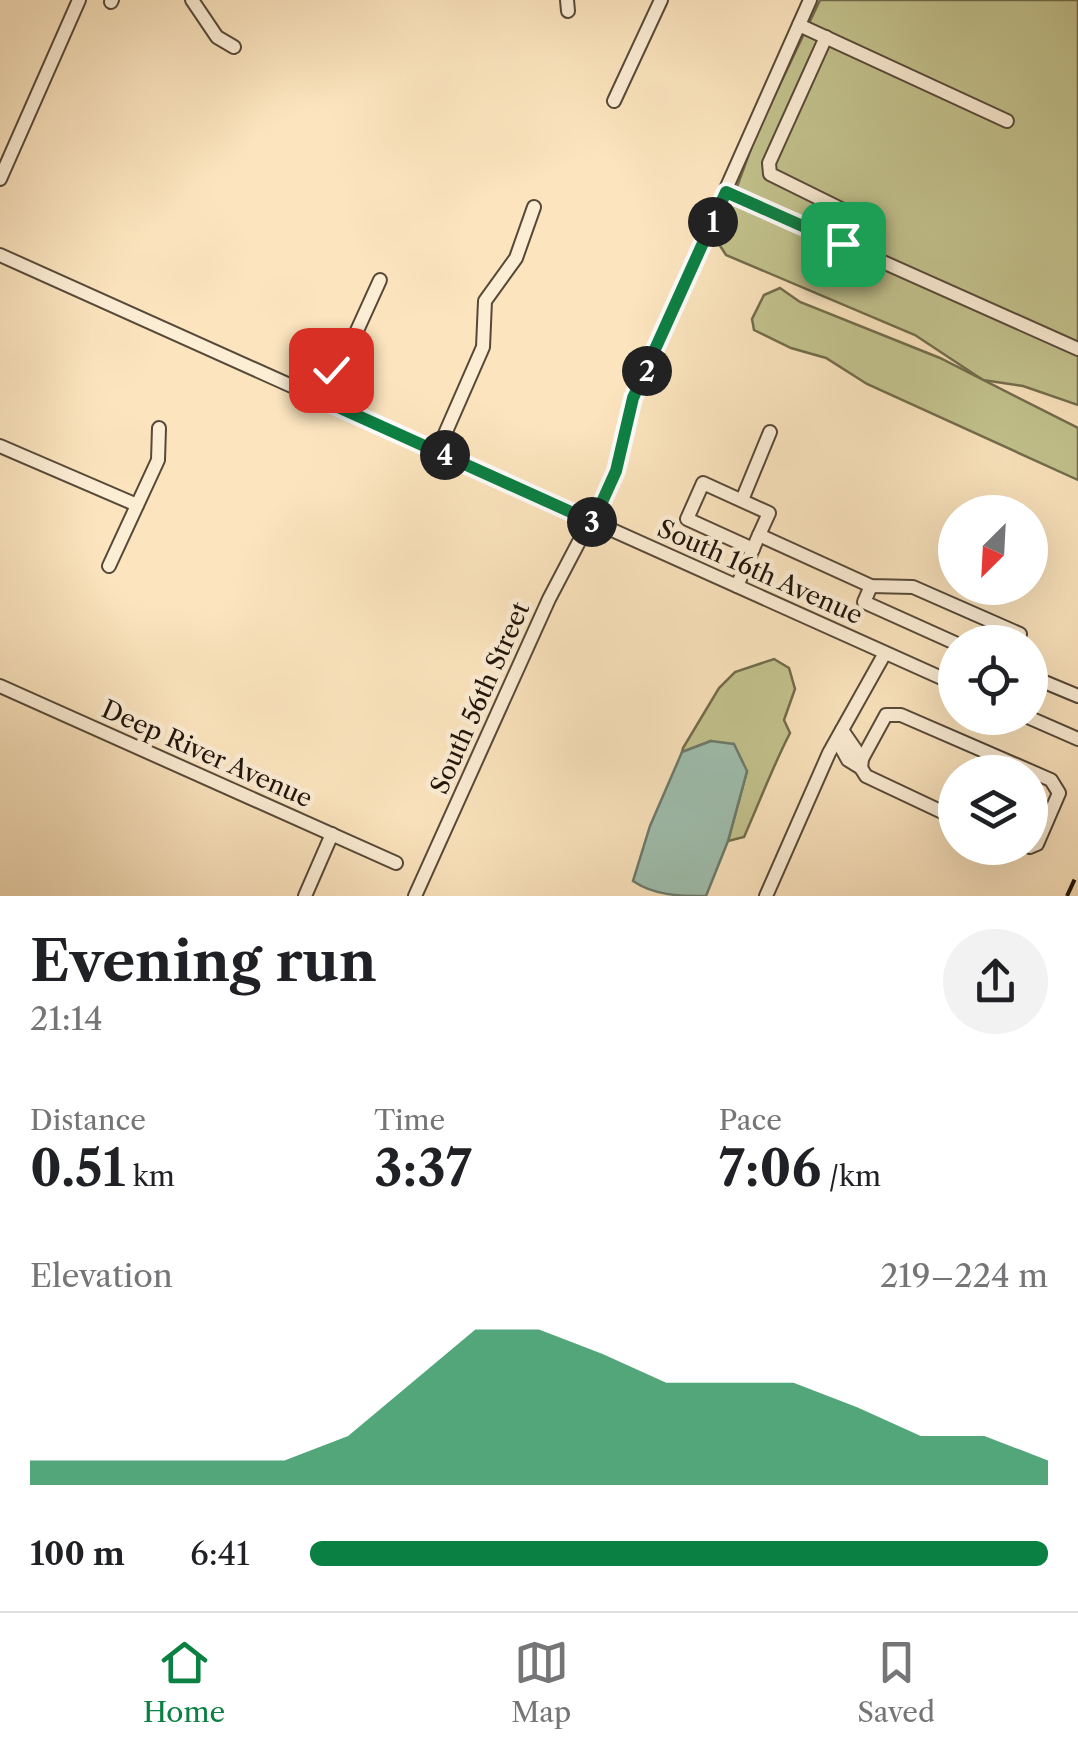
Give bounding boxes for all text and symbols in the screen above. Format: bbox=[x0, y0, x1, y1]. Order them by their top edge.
pin: 1 bbox=[688, 197, 738, 247]
pin bbox=[801, 202, 886, 287]
text: 1 bbox=[707, 205, 719, 239]
icon: arrive bbox=[816, 217, 871, 272]
pin bbox=[289, 328, 374, 413]
icon: check bbox=[304, 343, 359, 398]
pin: 2 bbox=[622, 346, 672, 396]
text: 2 bbox=[639, 354, 655, 388]
pin: 4 bbox=[420, 430, 470, 480]
text: 4 bbox=[437, 438, 453, 472]
north arrow bbox=[938, 495, 1048, 605]
map controls bbox=[938, 495, 1048, 865]
pin: 3 bbox=[567, 497, 617, 547]
text: 3 bbox=[584, 505, 600, 539]
street label: South 16th Avenue bbox=[653, 513, 867, 631]
street label: South 56th Street bbox=[424, 597, 536, 799]
button: locate bbox=[938, 625, 1048, 735]
street label: Deep River Avenue bbox=[97, 694, 317, 814]
button: layers bbox=[938, 755, 1048, 865]
text: Evening run bbox=[30, 928, 377, 995]
button: share bbox=[943, 929, 1048, 1034]
text: 21:14 bbox=[30, 999, 103, 1038]
text: Distance bbox=[30, 1103, 146, 1137]
text: Time bbox=[374, 1103, 445, 1137]
text: Pace bbox=[719, 1103, 782, 1137]
text: 0.51 bbox=[30, 1137, 125, 1199]
text: 3:37 bbox=[374, 1137, 472, 1199]
text: 7:06 bbox=[719, 1137, 821, 1199]
text: km bbox=[125, 1159, 175, 1193]
text: /km bbox=[821, 1159, 881, 1193]
text: Elevation bbox=[30, 1256, 173, 1295]
text: 219–224 m bbox=[880, 1256, 1048, 1295]
text: 100 m bbox=[30, 1534, 125, 1573]
text: 6:41 bbox=[190, 1534, 250, 1573]
tab: Home bbox=[143, 1635, 225, 1729]
tab: Map bbox=[511, 1635, 571, 1729]
tab: Saved bbox=[857, 1635, 935, 1729]

